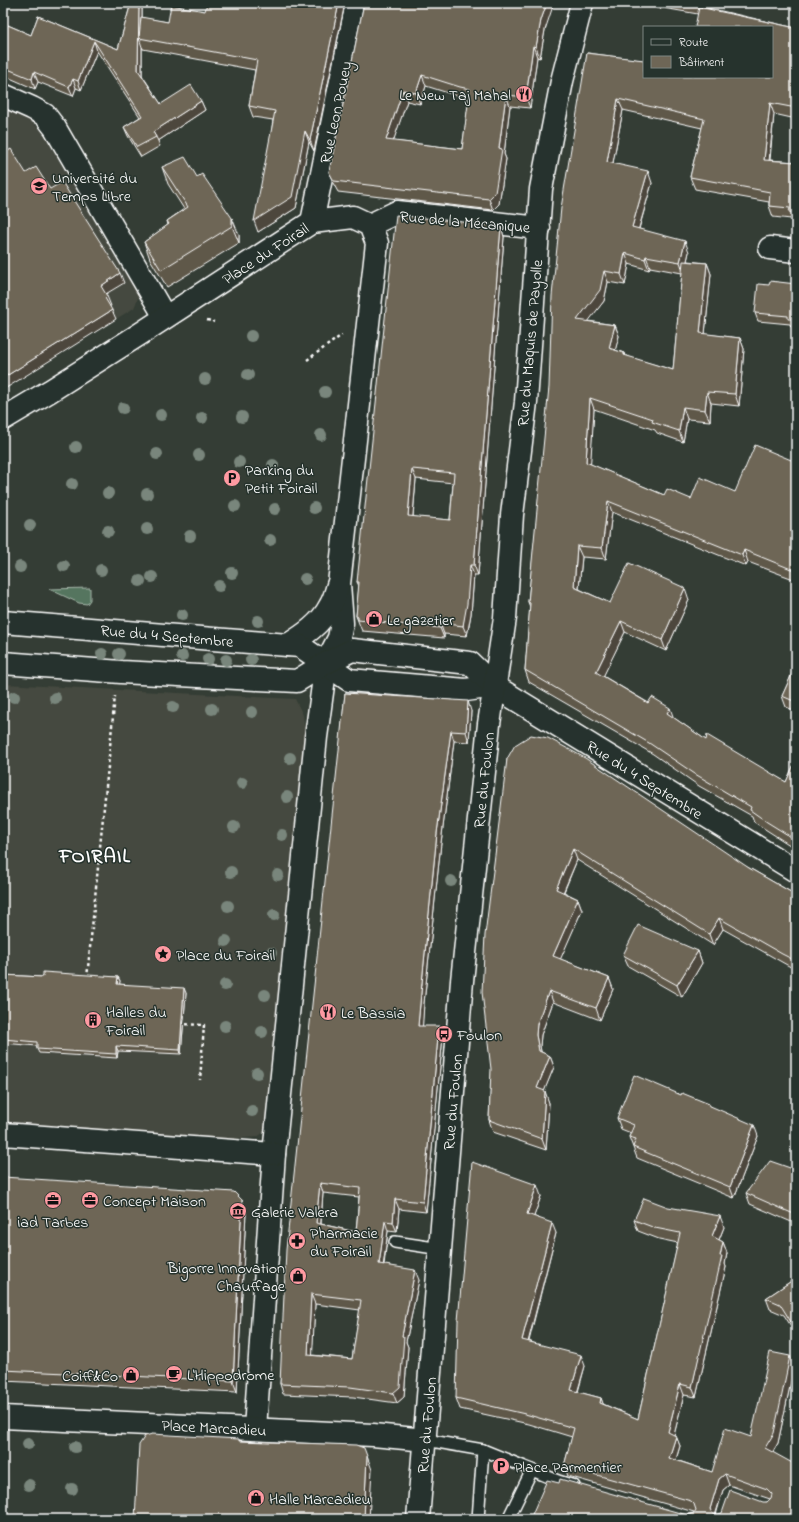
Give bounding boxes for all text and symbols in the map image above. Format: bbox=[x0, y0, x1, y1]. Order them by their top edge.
legend bbox=[643, 26, 773, 78]
text: Route bbox=[679, 34, 709, 52]
text: Bâtiment bbox=[678, 54, 724, 72]
street label: Rue Leon Pouey bbox=[314, 59, 360, 166]
place label: Le New Taj Mahal bbox=[399, 84, 511, 108]
restaurant icon: Le New Taj Mahal bbox=[514, 84, 534, 104]
place label: Université du Temps Libre bbox=[52, 167, 137, 209]
school or university icon: Université du Temps Libre bbox=[29, 176, 49, 196]
street label: Rue de la Mécanique bbox=[399, 205, 532, 241]
street label: Place du Foirail bbox=[218, 217, 315, 292]
street label: Rue du Maquis de Payolle bbox=[512, 258, 550, 428]
place label: Parking du Petit Foirail bbox=[245, 459, 318, 501]
parking icon: Parking du Petit Foirail bbox=[222, 468, 242, 488]
shop icon: Le gazetier bbox=[364, 609, 384, 629]
place label: Le gazetier bbox=[387, 609, 454, 633]
street label: Rue du 4 Septembre bbox=[99, 619, 235, 655]
street label: Rue du Foulon bbox=[468, 731, 502, 829]
street label: Rue du 4 Septembre bbox=[581, 735, 708, 827]
district label: FOIRAIL bbox=[58, 843, 131, 872]
place icon: Place du Foirail bbox=[153, 944, 173, 964]
place label: Place du Foirail bbox=[176, 944, 276, 968]
place label: Halles du Foirail bbox=[105, 1001, 167, 1043]
restaurant icon: Le Bassia bbox=[318, 1002, 338, 1022]
place label: Le Bassia bbox=[341, 1002, 405, 1026]
building icon: Halles du Foirail bbox=[83, 1010, 103, 1030]
bus stop icon: Foulon bbox=[434, 1024, 454, 1044]
place label: Foulon bbox=[456, 1024, 502, 1048]
street label: Rue du Foulon bbox=[438, 1053, 470, 1151]
office icon: iad Tarbes bbox=[43, 1190, 63, 1210]
office icon: Concept Maison bbox=[80, 1190, 100, 1210]
place label: Concept Maison bbox=[103, 1190, 206, 1214]
museum icon: Galerie Valera bbox=[228, 1201, 248, 1221]
place label: Galerie Valera bbox=[251, 1201, 338, 1225]
place label: iad Tarbes bbox=[17, 1211, 89, 1235]
place label: Pharmacie du Foirail bbox=[310, 1222, 379, 1264]
pharmacy icon: Pharmacie du Foirail bbox=[287, 1231, 307, 1251]
place label: Bigorre Innovation Chauffage bbox=[167, 1257, 286, 1299]
shop icon: Bigorre Innovation Chauffage bbox=[288, 1266, 308, 1286]
cafe icon: L'Hippodrome bbox=[164, 1364, 184, 1384]
place label: L'Hippodrome bbox=[187, 1364, 275, 1388]
place label: Coiff&Co bbox=[62, 1365, 118, 1389]
shop icon: Coiff&Co bbox=[121, 1365, 141, 1385]
street label: Rue du Foulon bbox=[412, 1376, 444, 1474]
street label: Place Marcadieu bbox=[161, 1414, 267, 1444]
parking icon: Place Parmentier bbox=[491, 1456, 511, 1476]
place label: Place Parmentier bbox=[514, 1456, 622, 1480]
shop icon: Halle Marcadieu bbox=[246, 1488, 266, 1508]
place label: Halle Marcadieu bbox=[269, 1488, 371, 1512]

